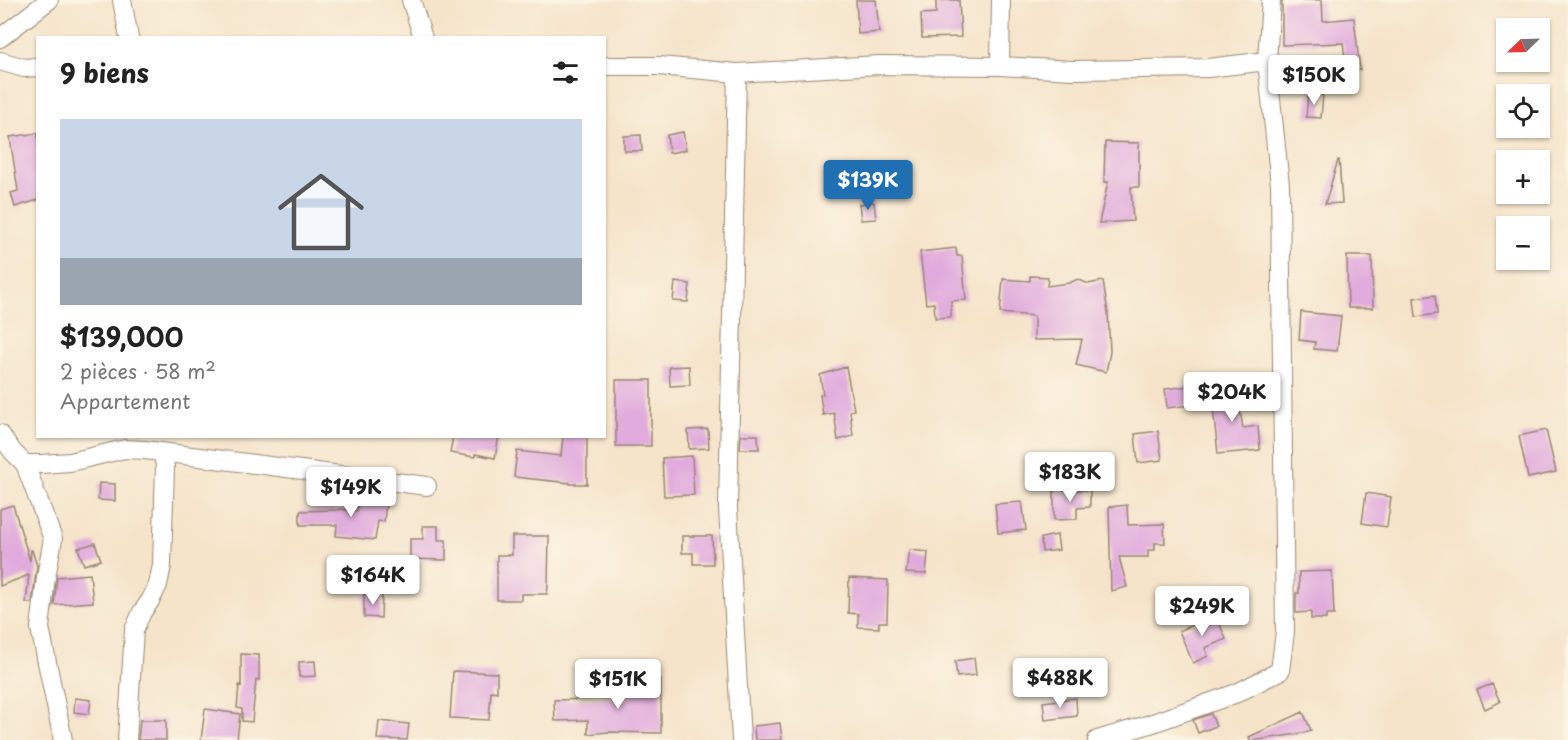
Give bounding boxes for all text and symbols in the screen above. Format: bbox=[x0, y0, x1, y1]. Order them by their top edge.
north arrow bbox=[1496, 18, 1550, 72]
map controls bbox=[1496, 18, 1550, 270]
text: 9 biens bbox=[60, 53, 149, 92]
pin: $150K bbox=[1272, 55, 1356, 106]
icon: filters bbox=[549, 56, 582, 89]
text: $150K bbox=[1282, 59, 1346, 89]
button: locate bbox=[1496, 84, 1550, 138]
button: + bbox=[1496, 150, 1550, 204]
icon: home bbox=[267, 158, 375, 266]
pin: $139K bbox=[826, 160, 910, 211]
text: $139K bbox=[838, 164, 898, 194]
button: − bbox=[1496, 216, 1550, 270]
text: $139,000 bbox=[60, 317, 183, 356]
text: 2 pièces · 58 m² bbox=[60, 356, 216, 386]
pin: $204K bbox=[1190, 372, 1274, 423]
text: $204K bbox=[1198, 376, 1266, 406]
text: Appartement bbox=[60, 386, 190, 416]
pin: $183K bbox=[1028, 452, 1112, 503]
text: $183K bbox=[1039, 456, 1101, 486]
pin: $149K bbox=[309, 467, 393, 518]
text: $149K bbox=[320, 471, 382, 501]
pin: $164K bbox=[331, 555, 415, 606]
text: $164K bbox=[341, 559, 405, 589]
pin: $249K bbox=[1160, 586, 1244, 637]
text: $249K bbox=[1169, 590, 1235, 620]
pin: $488K bbox=[1018, 658, 1102, 709]
pin: $151K bbox=[576, 659, 660, 710]
text: $488K bbox=[1027, 662, 1093, 692]
text: $151K bbox=[589, 663, 647, 693]

